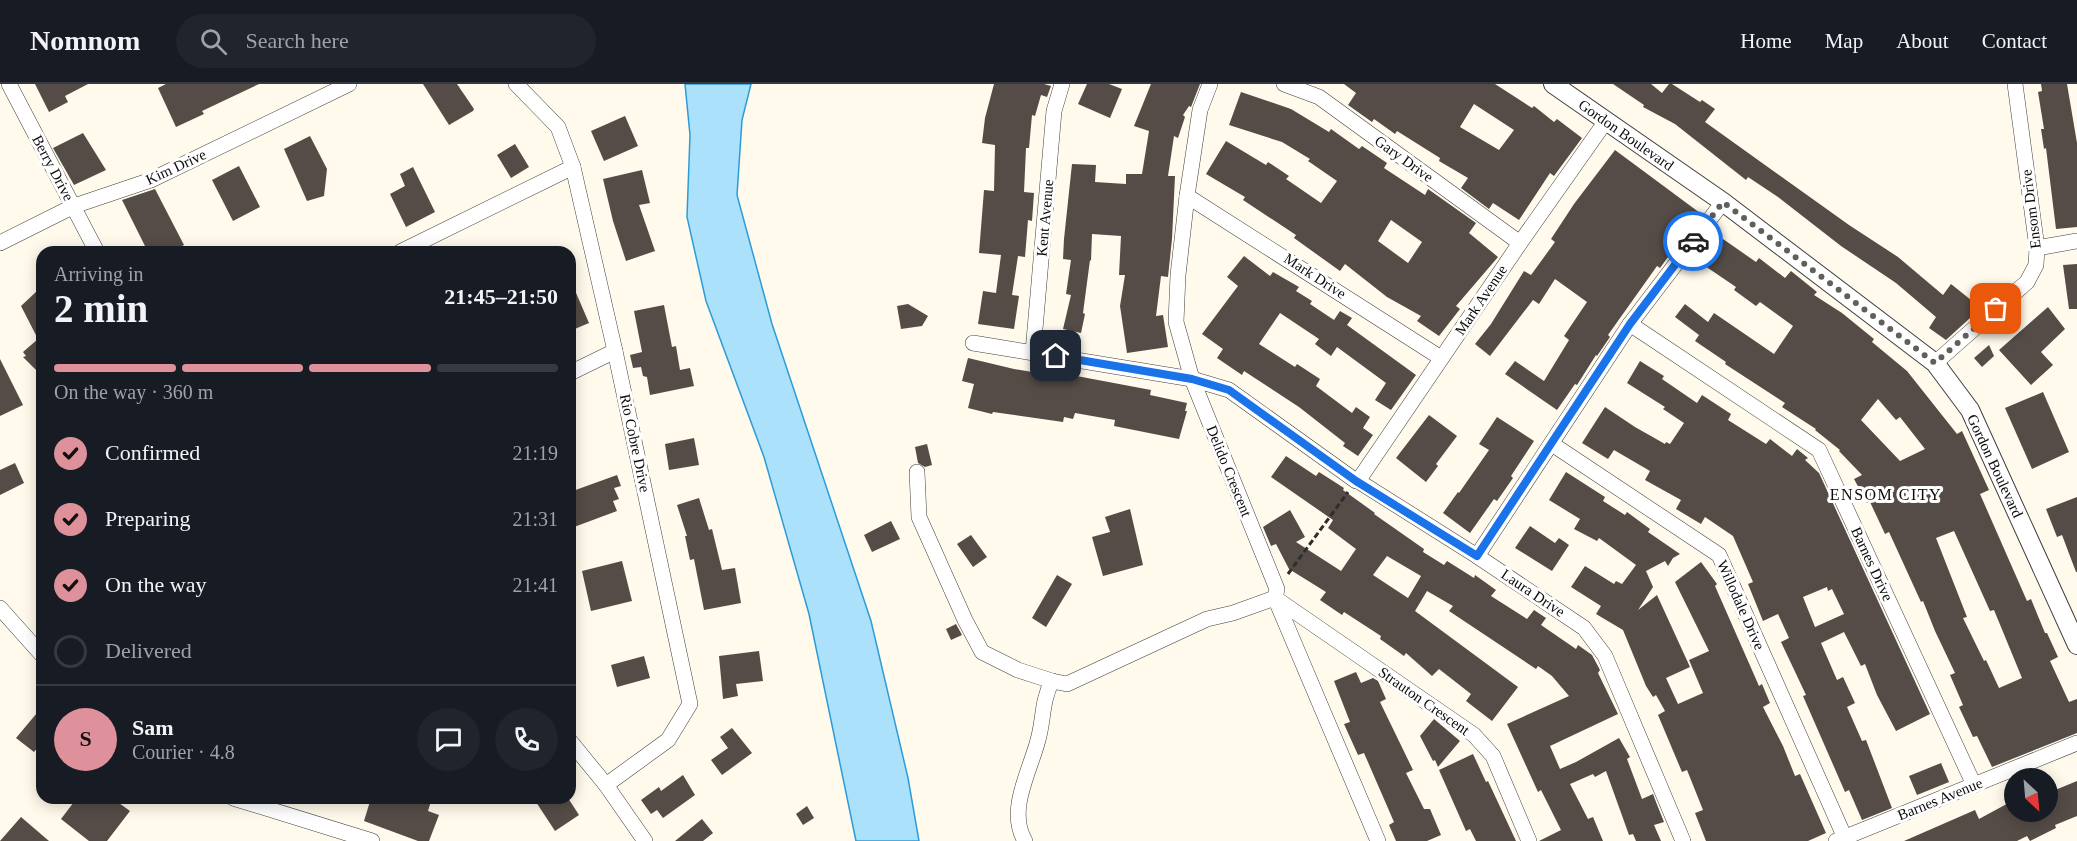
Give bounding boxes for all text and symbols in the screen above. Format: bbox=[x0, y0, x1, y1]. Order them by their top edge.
search box bbox=[176, 14, 596, 68]
text: Nomnom bbox=[30, 25, 140, 56]
icon: search bbox=[197, 25, 230, 58]
text: Search here bbox=[245, 28, 349, 53]
text: Home bbox=[1740, 29, 1792, 53]
text: Map bbox=[1825, 29, 1863, 53]
text: About bbox=[1896, 29, 1949, 53]
text: Contact bbox=[1982, 29, 2047, 53]
street label: Gordon Boulevard bbox=[1576, 96, 1677, 174]
street label: Berry Drive bbox=[29, 132, 77, 204]
street label: Gary Drive bbox=[1372, 133, 1436, 186]
street label: Kim Drive bbox=[143, 146, 209, 188]
street label: Ensom Drive bbox=[2018, 168, 2044, 249]
street label: Kent Avenue bbox=[1034, 178, 1056, 257]
courier bbox=[1663, 211, 1723, 271]
icon: car bbox=[1677, 225, 1710, 258]
street label: Mark Drive bbox=[1281, 250, 1349, 302]
street label: Mark Avenue bbox=[1452, 262, 1510, 338]
text: Arriving in bbox=[54, 263, 143, 285]
pin bbox=[1970, 283, 2021, 334]
text: 21:45–21:50 bbox=[444, 284, 558, 309]
text: 2 min bbox=[54, 287, 148, 330]
icon: bag bbox=[1979, 292, 2012, 325]
pin bbox=[1030, 330, 1081, 381]
icon: home bbox=[1039, 339, 1072, 372]
text: On the way · 360 m bbox=[54, 381, 213, 403]
street label: Rio Cobre Drive bbox=[617, 392, 653, 494]
street label: Gordon Boulevard bbox=[1964, 412, 2026, 521]
street label: Delido Crescent bbox=[1203, 423, 1255, 520]
icon: check bbox=[54, 437, 87, 470]
text: Confirmed bbox=[105, 440, 200, 465]
text: 21:19 bbox=[512, 442, 558, 464]
district label: ENSOM CITY bbox=[1830, 486, 1942, 503]
icon: check bbox=[54, 503, 87, 536]
text: Preparing bbox=[105, 506, 191, 531]
text: 21:31 bbox=[512, 508, 558, 530]
street label: Barnes Drive bbox=[1848, 525, 1896, 604]
street label: Willodale Drive bbox=[1714, 558, 1768, 653]
street label: Laura Drive bbox=[1498, 566, 1568, 620]
icon: check bbox=[54, 569, 87, 602]
text: On the way bbox=[105, 572, 206, 597]
text: 21:41 bbox=[512, 574, 558, 596]
text: Delivered bbox=[105, 638, 192, 663]
street label: Strauton Crescent bbox=[1376, 664, 1473, 739]
button: chat bbox=[417, 708, 480, 771]
button: phone bbox=[495, 708, 558, 771]
text: Sam bbox=[132, 715, 174, 740]
text: S bbox=[79, 726, 92, 751]
text: Courier · 4.8 bbox=[132, 741, 235, 763]
north arrow bbox=[2004, 768, 2058, 822]
map controls bbox=[2004, 768, 2058, 822]
street label: Barnes Avenue bbox=[1895, 775, 1985, 823]

